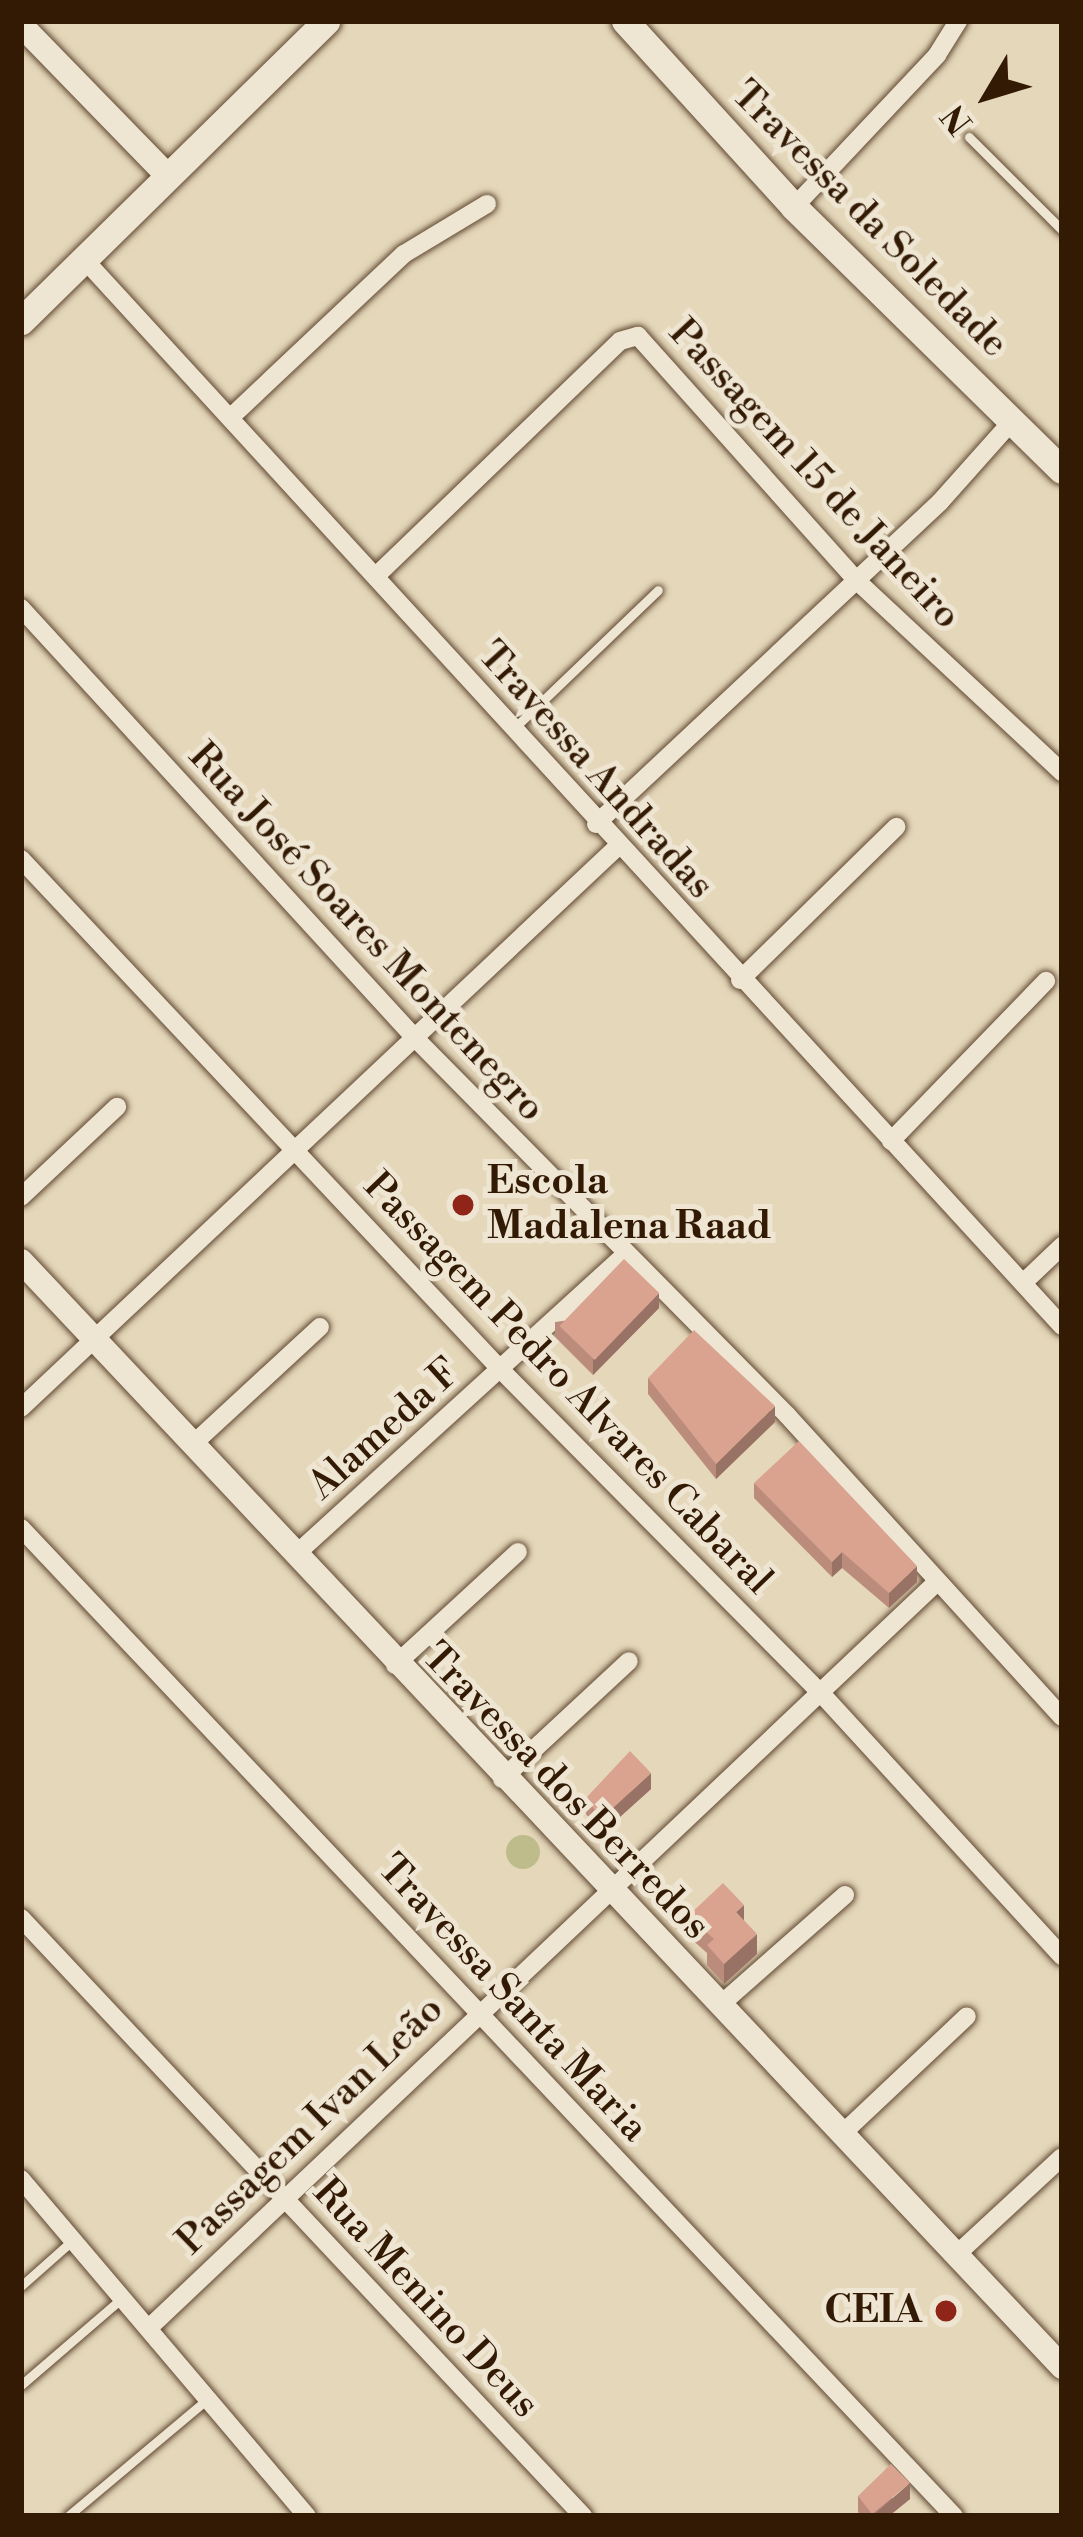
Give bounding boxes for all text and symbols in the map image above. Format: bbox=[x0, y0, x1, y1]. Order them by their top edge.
north arrow bbox=[927, 36, 1047, 156]
street label: Travessa da Soledade bbox=[721, 72, 1017, 368]
text: N bbox=[934, 96, 982, 141]
street label: Passagem 15 de Janeiro bbox=[658, 310, 970, 640]
street label: Travessa Andradas bbox=[467, 633, 723, 909]
street label: Rua José Soares Montenegro bbox=[178, 734, 554, 1132]
place label: Escola Madalena Raad bbox=[487, 1160, 771, 1251]
street label: Passagem Pedro Alvares Cabaral bbox=[353, 1164, 781, 1604]
marker: Escola Madalena Raad bbox=[450, 1192, 476, 1218]
street label: Alameda F bbox=[300, 1350, 470, 1510]
street label: Travessa dos Berredos bbox=[411, 1634, 719, 1950]
street label: Travessa Santa Maria bbox=[367, 1846, 657, 2152]
street label: Passagem Ivan Leão bbox=[168, 1987, 454, 2265]
street label: Rua Menino Deus bbox=[302, 2170, 548, 2428]
place label: CEIA bbox=[824, 2288, 922, 2334]
marker: CEIA bbox=[933, 2298, 959, 2324]

